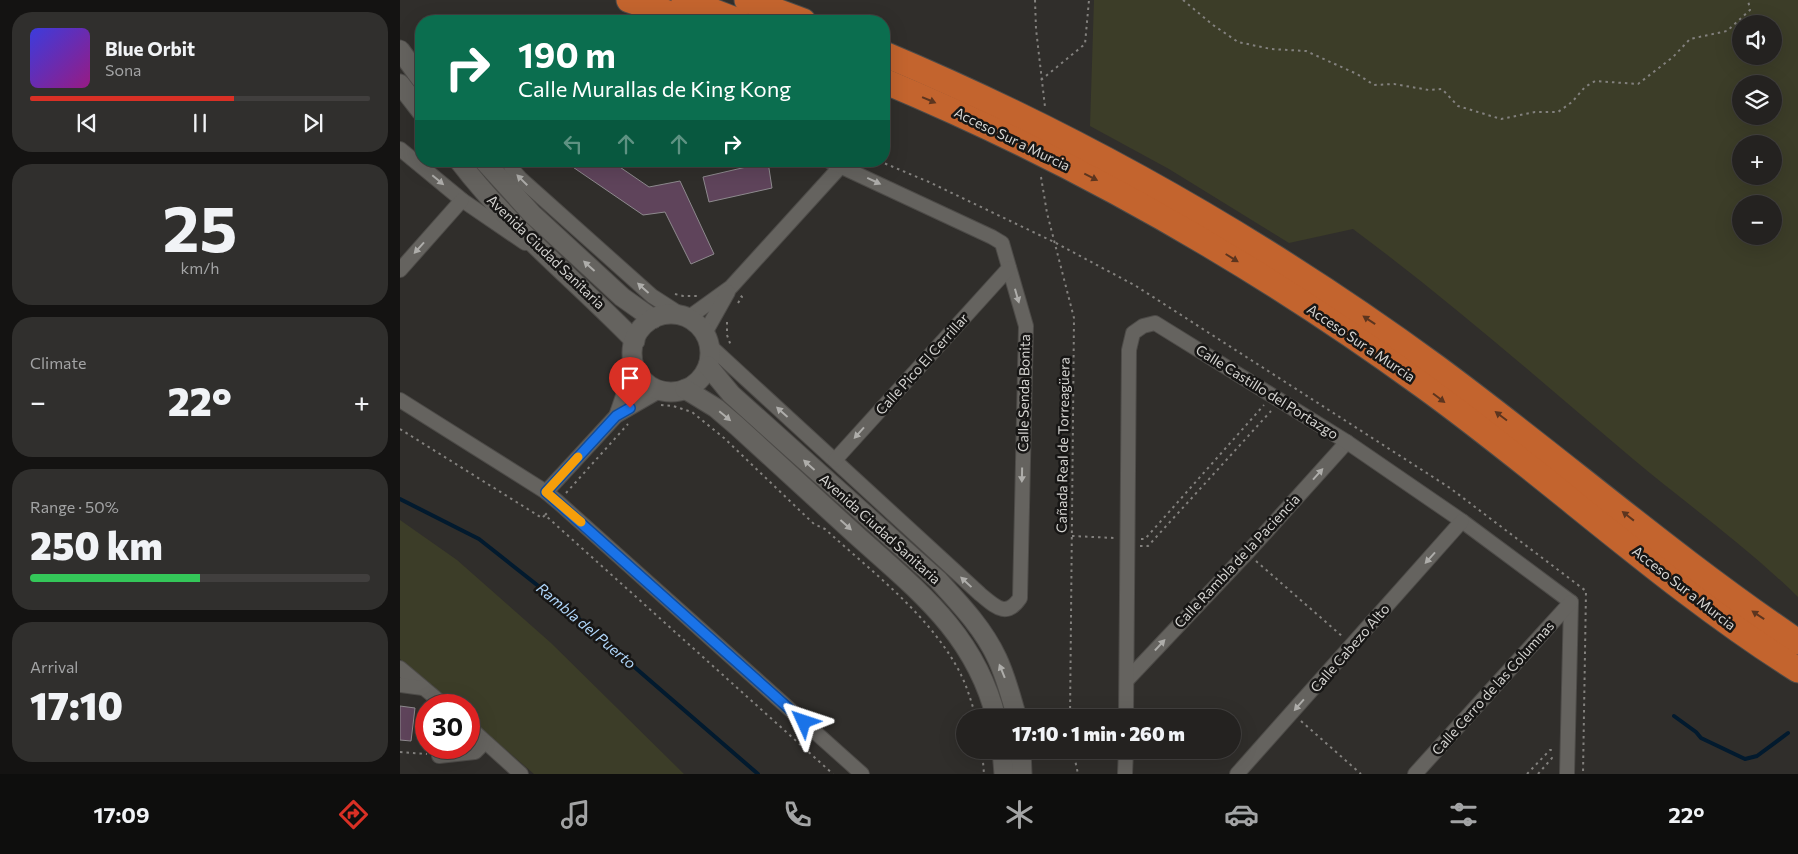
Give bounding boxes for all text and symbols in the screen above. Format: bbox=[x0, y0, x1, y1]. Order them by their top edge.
map controls bbox=[1732, 15, 1782, 245]
button: sound bbox=[1732, 15, 1782, 65]
text: 190 m bbox=[518, 32, 616, 75]
icon: right bbox=[435, 35, 500, 100]
text: Blue Orbit bbox=[105, 37, 195, 60]
text: Sona bbox=[105, 60, 141, 79]
text: Calle Murallas de King Kong bbox=[518, 75, 791, 102]
button: layers bbox=[1732, 75, 1782, 125]
one-way arrow bbox=[922, 96, 936, 104]
street label: Acceso Sur a Murcia bbox=[952, 103, 1073, 174]
icon: previous bbox=[73, 109, 101, 137]
icon: pause bbox=[186, 109, 214, 137]
icon: next bbox=[299, 109, 327, 137]
icon: left bbox=[559, 130, 587, 158]
icon: ahead bbox=[612, 130, 640, 158]
icon: ahead bbox=[665, 130, 693, 158]
icon: right bbox=[718, 130, 746, 158]
button: + bbox=[1732, 135, 1782, 185]
one-way arrow bbox=[1084, 173, 1098, 181]
one-way arrow bbox=[431, 174, 444, 185]
one-way arrow bbox=[517, 174, 529, 186]
one-way arrow bbox=[867, 178, 881, 186]
text: 25 bbox=[163, 186, 237, 265]
street label: Avenida Ciudad Sanitaria bbox=[484, 191, 609, 312]
button: − bbox=[1732, 195, 1782, 245]
one-way arrow bbox=[414, 241, 425, 254]
one-way arrow bbox=[1225, 254, 1238, 263]
text: km/h bbox=[181, 258, 219, 277]
one-way arrow bbox=[583, 260, 595, 272]
one-way arrow bbox=[638, 282, 650, 294]
one-way arrow bbox=[1014, 288, 1022, 303]
street label: Acceso Sur a Murcia bbox=[1304, 300, 1419, 385]
street label: Calle Pico El Cerrillar bbox=[872, 309, 972, 418]
one-way arrow bbox=[1363, 315, 1376, 325]
street label: Calle Senda Bonita bbox=[1014, 334, 1033, 452]
street label: Calle Castillo del Portazgo bbox=[1193, 341, 1342, 442]
text: Climate bbox=[30, 353, 86, 372]
pin bbox=[609, 357, 651, 408]
street label: Cañada Real de Torreagüera bbox=[1052, 357, 1073, 533]
icon: arrive bbox=[616, 364, 644, 392]
text: 22° bbox=[168, 377, 232, 424]
text: − bbox=[30, 384, 46, 418]
text: + bbox=[354, 384, 370, 418]
one-way arrow bbox=[1432, 392, 1445, 403]
one-way arrow bbox=[776, 407, 789, 418]
one-way arrow bbox=[719, 411, 732, 422]
one-way arrow bbox=[1494, 411, 1508, 421]
one-way arrow bbox=[853, 427, 865, 439]
one-way arrow bbox=[804, 459, 816, 471]
one-way arrow bbox=[1018, 467, 1026, 483]
one-way arrow bbox=[1312, 469, 1324, 481]
street label: Avenida Ciudad Sanitaria bbox=[816, 470, 944, 587]
street label: Calle Rambla de la Paciencia bbox=[1170, 490, 1303, 631]
text: Range · 50% bbox=[30, 497, 119, 516]
one-way arrow bbox=[1622, 511, 1635, 522]
one-way arrow bbox=[840, 519, 852, 531]
text: 250 km bbox=[30, 521, 163, 568]
street label: Acceso Sur a Murcia bbox=[1629, 542, 1739, 633]
one-way arrow bbox=[1424, 551, 1436, 563]
one-way arrow bbox=[961, 576, 973, 588]
water label: Rambla del Puerto bbox=[533, 578, 640, 672]
street label: Calle Cabezo Alto bbox=[1307, 600, 1393, 695]
one-way arrow bbox=[1751, 610, 1764, 620]
street label: Calle Cerro de las Columnas bbox=[1428, 617, 1557, 758]
one-way arrow bbox=[1154, 639, 1166, 651]
text: Arrival bbox=[30, 657, 78, 676]
one-way arrow bbox=[998, 664, 1006, 678]
text: 17:10 bbox=[30, 681, 123, 728]
speed limit sign: 30 bbox=[415, 694, 480, 759]
position arrow bbox=[777, 695, 829, 747]
one-way arrow bbox=[1293, 699, 1305, 711]
text: 17:10 · 1 min · 260 m bbox=[1012, 722, 1185, 745]
icon: directions bbox=[336, 797, 371, 832]
icon: music bbox=[558, 797, 593, 832]
icon: phone bbox=[780, 797, 815, 832]
icon: climate bbox=[1002, 797, 1037, 832]
icon: car bbox=[1224, 797, 1259, 832]
icon: filters bbox=[1446, 797, 1481, 832]
text: 17:09 bbox=[93, 801, 150, 828]
text: 22° bbox=[1668, 801, 1704, 828]

